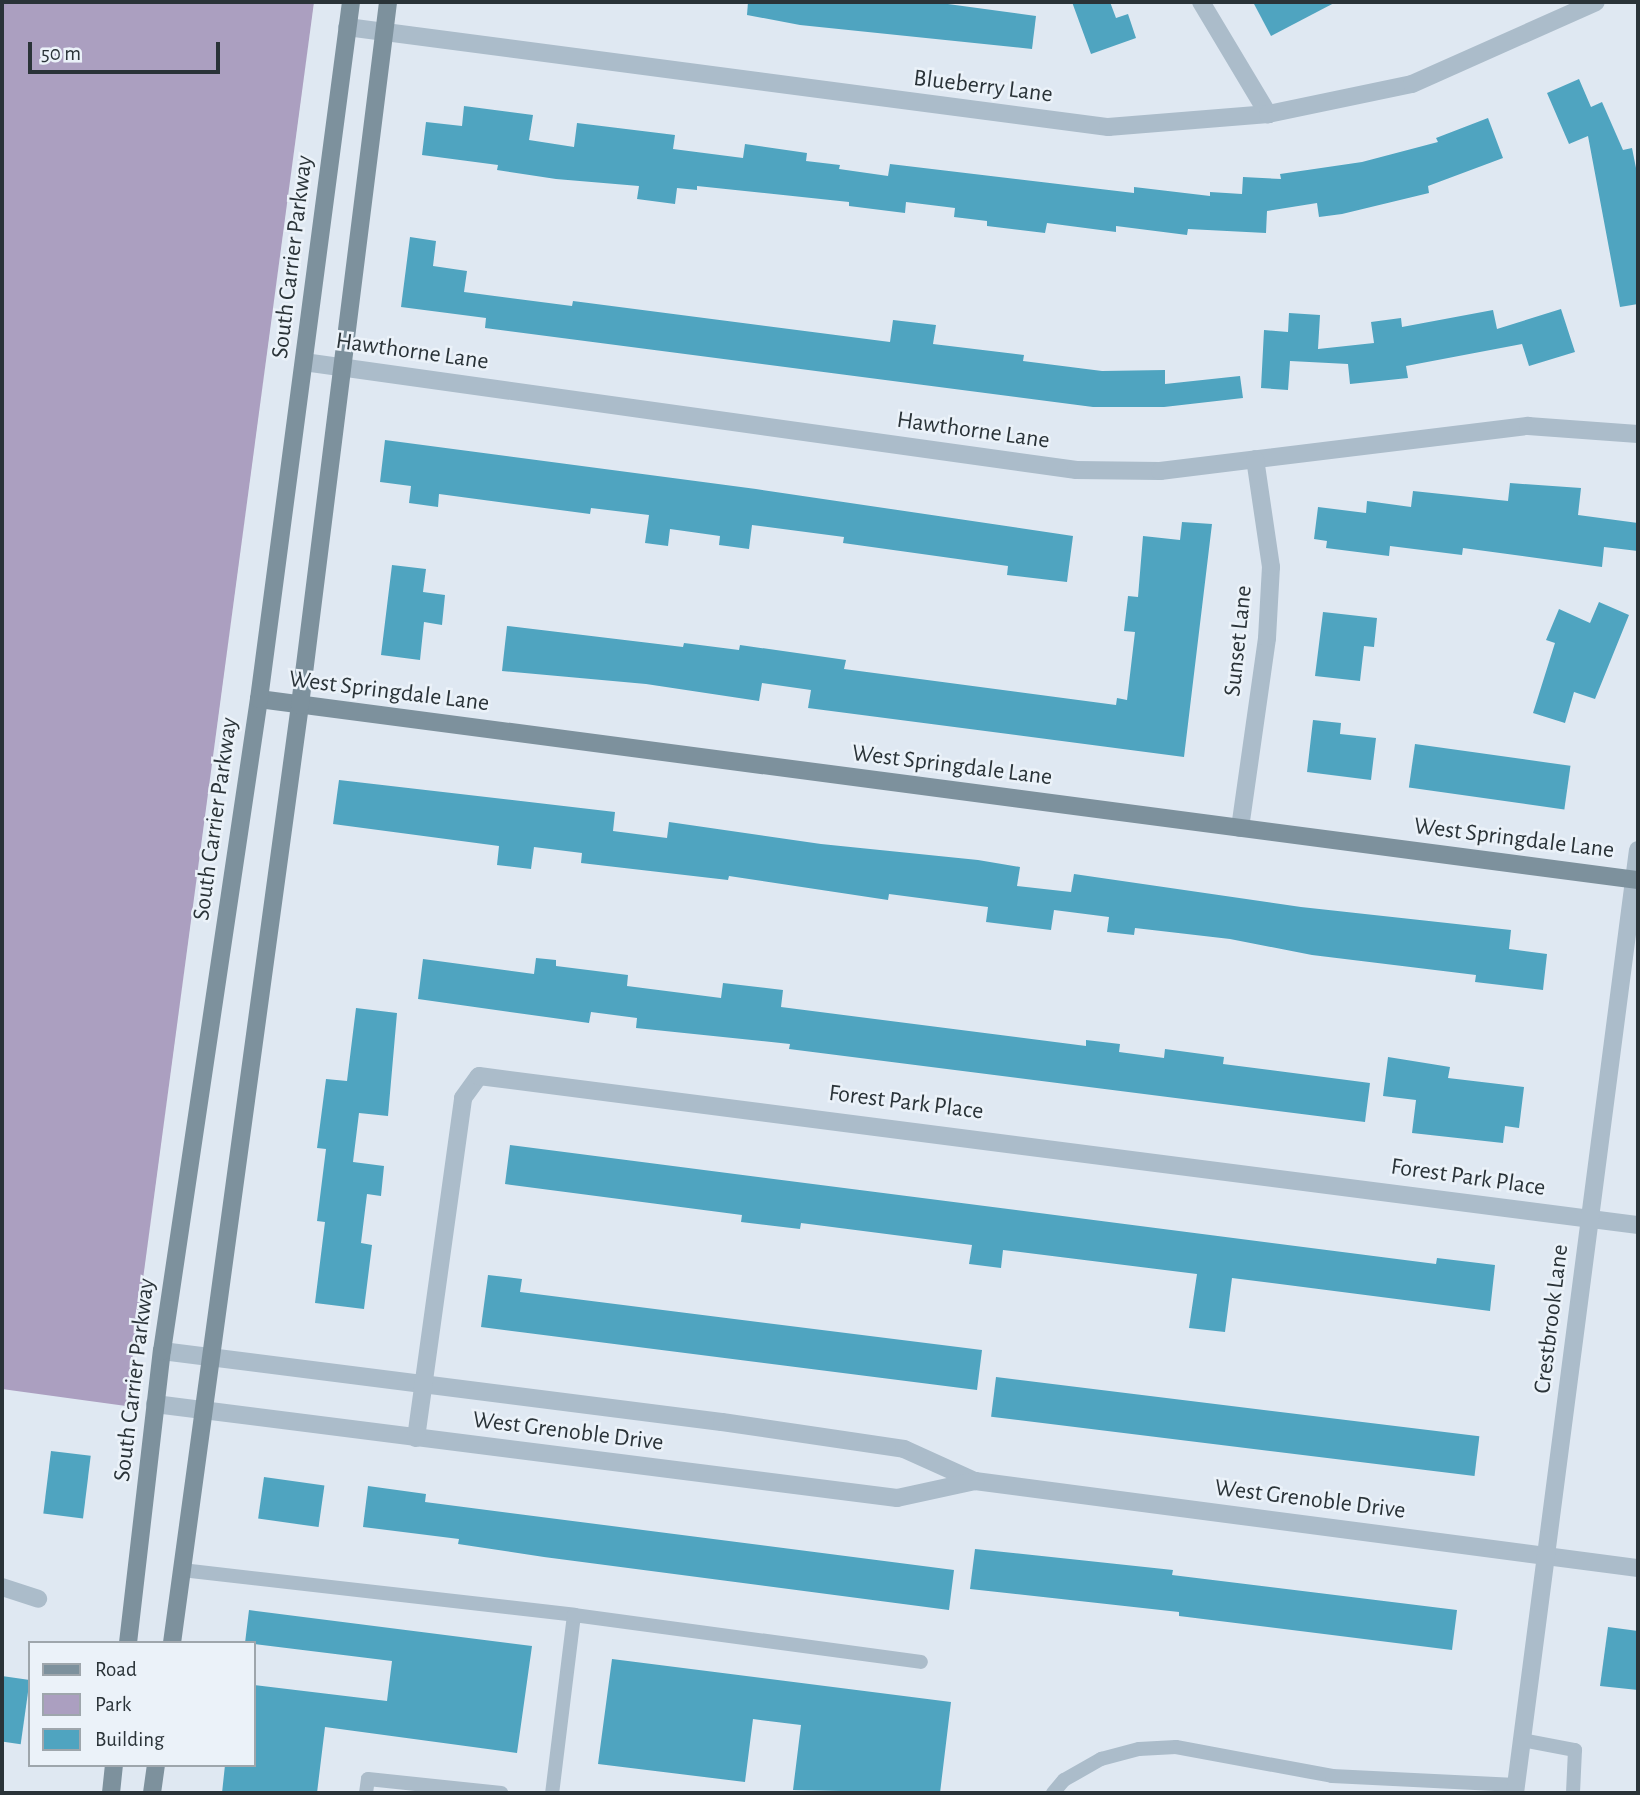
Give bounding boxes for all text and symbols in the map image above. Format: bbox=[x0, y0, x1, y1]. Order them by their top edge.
scale bar bbox=[32, 28, 224, 72]
text: 50 m bbox=[41, 43, 81, 64]
street label: Blueberry Lane bbox=[912, 64, 1054, 110]
street label: South Carrier Parkway bbox=[266, 154, 320, 360]
street label: Hawthorne Lane bbox=[334, 327, 490, 377]
street label: Hawthorne Lane bbox=[895, 406, 1051, 456]
street label: Sunset Lane bbox=[1219, 584, 1259, 698]
street label: West Springdale Lane bbox=[287, 665, 491, 719]
street label: South Carrier Parkway bbox=[188, 716, 244, 922]
street label: West Springdale Lane bbox=[850, 739, 1054, 793]
street label: West Springdale Lane bbox=[1412, 812, 1616, 866]
street label: Forest Park Place bbox=[827, 1079, 985, 1127]
street label: Forest Park Place bbox=[1389, 1153, 1547, 1203]
street label: Crestbrook Lane bbox=[1529, 1243, 1575, 1395]
street label: South Carrier Parkway bbox=[108, 1277, 162, 1483]
street label: West Grenoble Drive bbox=[471, 1406, 665, 1458]
street label: West Grenoble Drive bbox=[1213, 1474, 1407, 1526]
legend bbox=[28, 1641, 256, 1767]
text: Road bbox=[95, 1659, 137, 1680]
text: Park bbox=[95, 1694, 131, 1715]
text: Building bbox=[95, 1729, 164, 1750]

